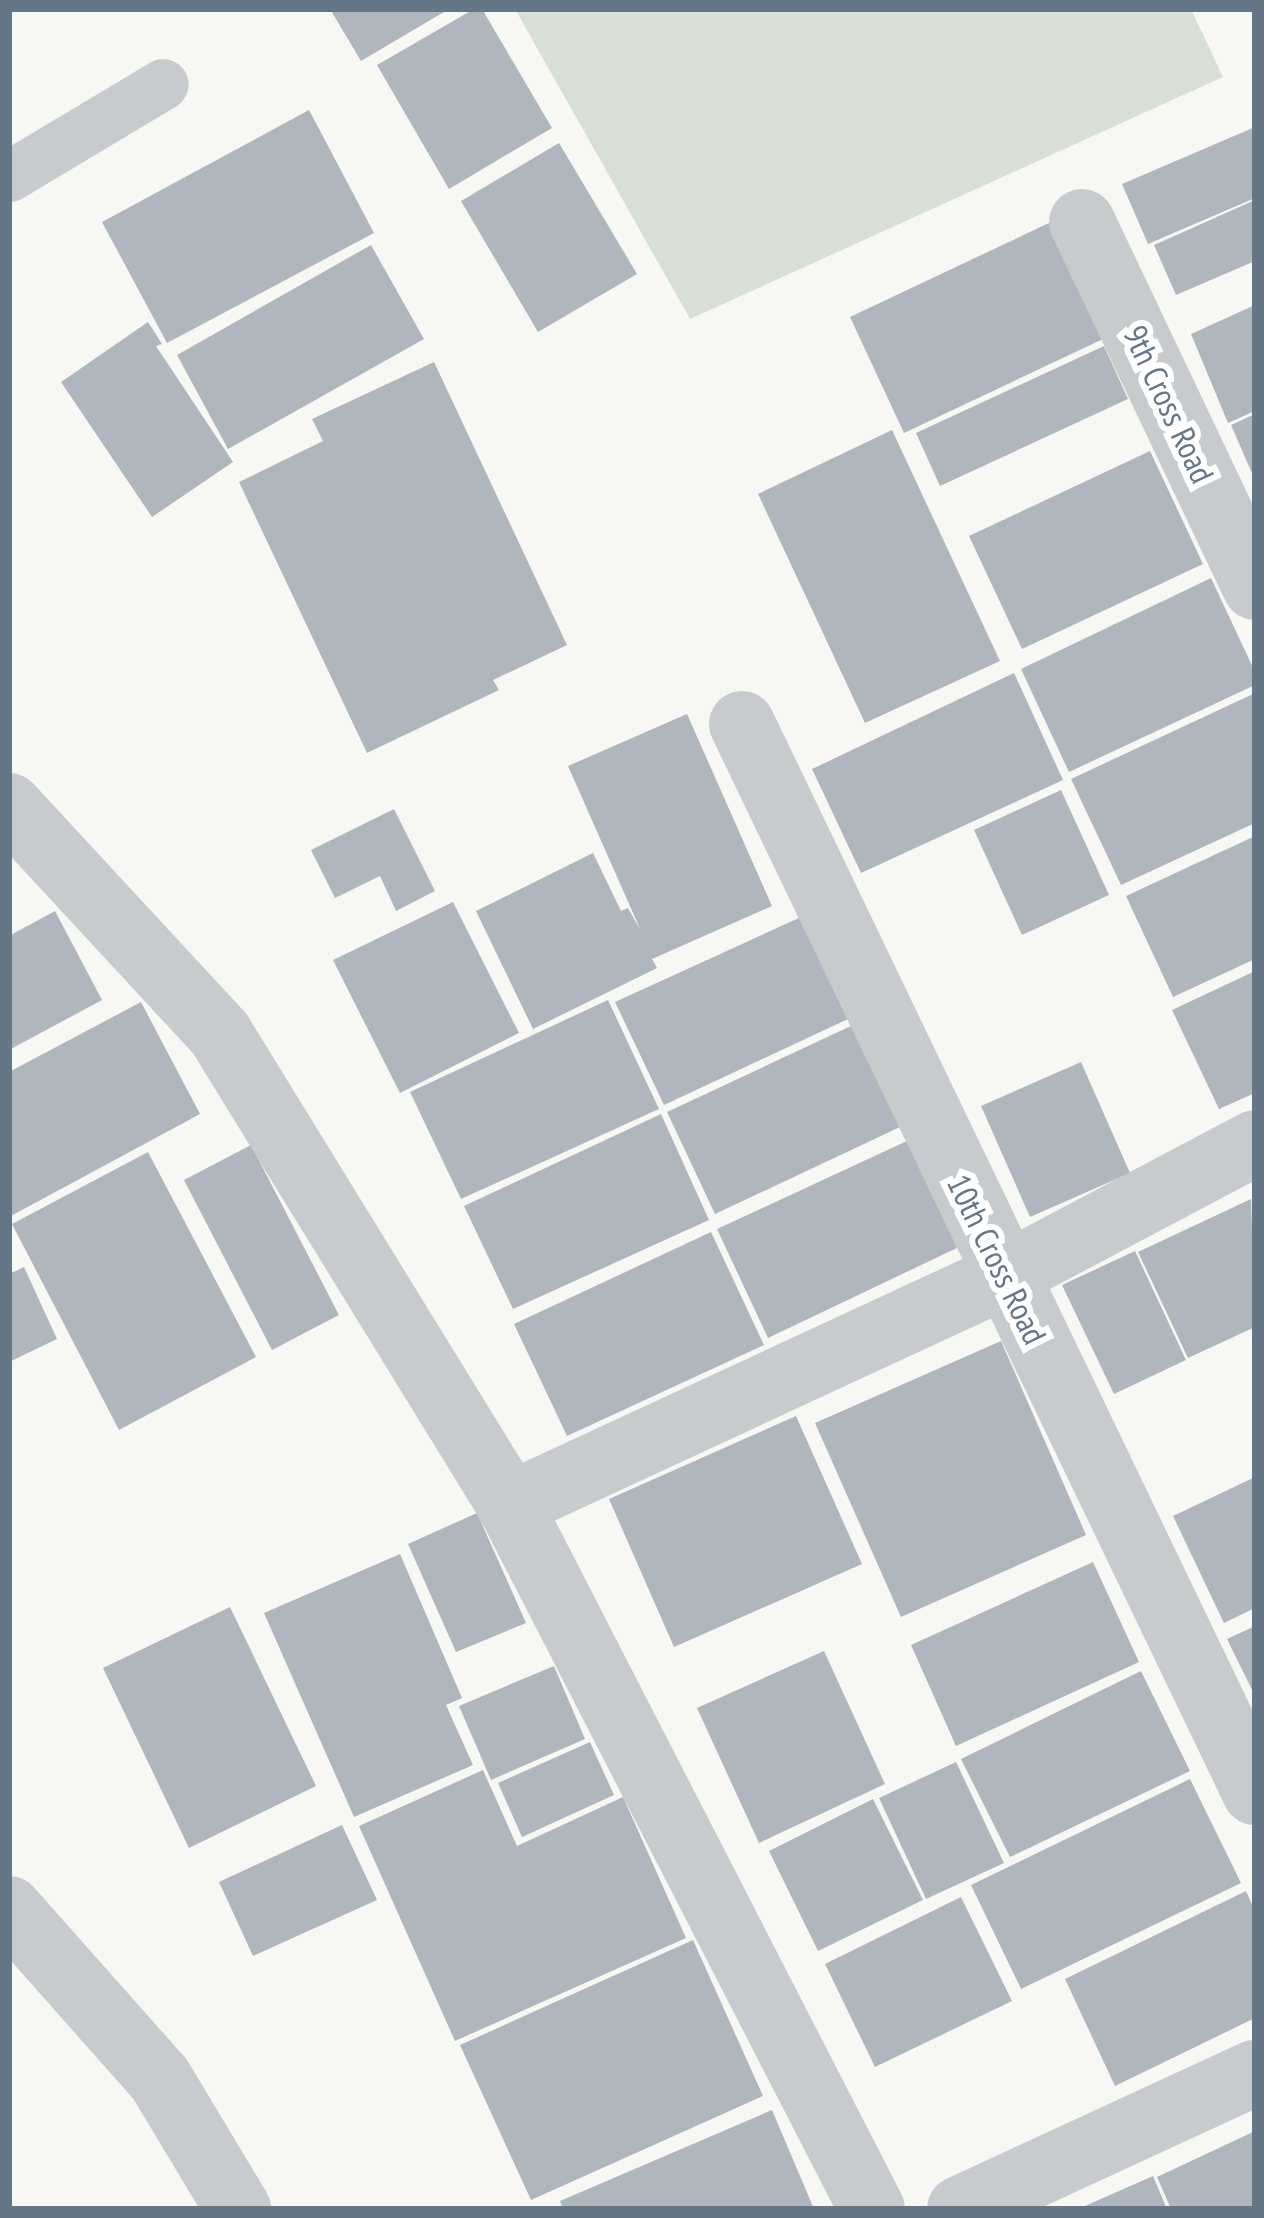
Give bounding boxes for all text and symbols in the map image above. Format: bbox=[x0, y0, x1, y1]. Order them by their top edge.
street label: 9th Cross Road bbox=[1115, 319, 1223, 489]
street label: 10th Cross Road bbox=[939, 1168, 1055, 1350]

